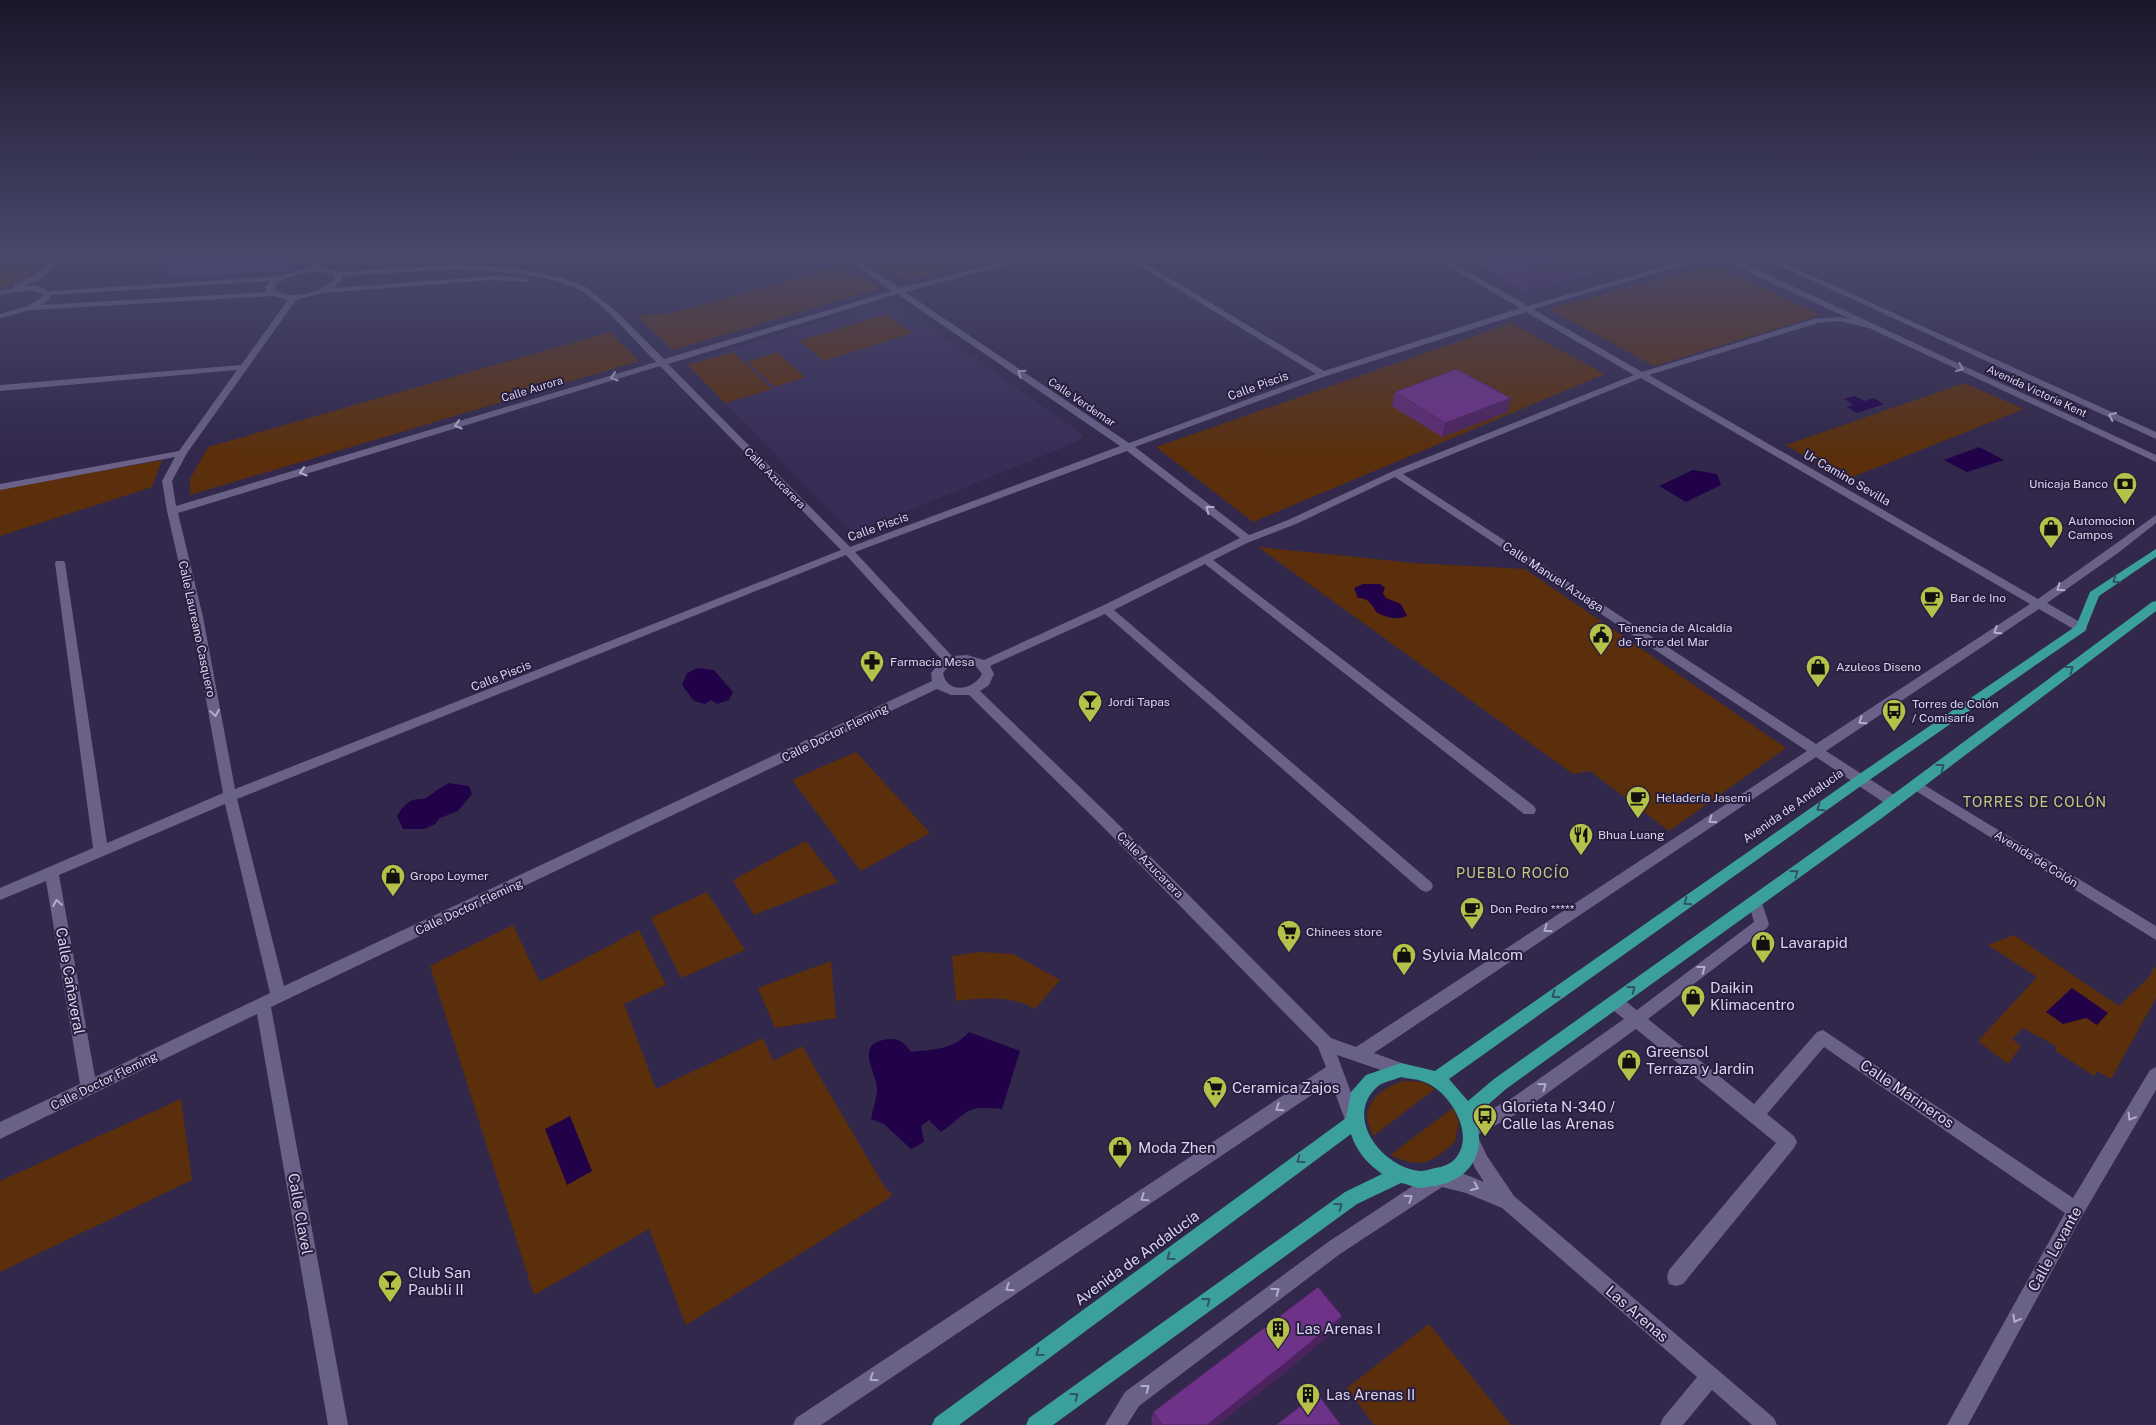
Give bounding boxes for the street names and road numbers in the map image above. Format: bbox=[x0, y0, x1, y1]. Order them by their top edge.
street label: Avenida Victoria Kent bbox=[1985, 363, 2089, 419]
street label: Calle Piscis bbox=[1226, 369, 1290, 403]
street label: Calle Aurora bbox=[500, 374, 564, 404]
street label: Calle Verdemar bbox=[1046, 375, 1118, 429]
street label: Calle Azucarera bbox=[742, 445, 808, 511]
street label: Ur Camino Sevilla bbox=[1801, 447, 1893, 509]
street label: Calle Piscis bbox=[846, 510, 910, 544]
street label: Calle Manuel Azuaga bbox=[1500, 539, 1606, 615]
street label: Calle Laureano Casquero bbox=[176, 559, 218, 699]
street label: Calle Piscis bbox=[469, 658, 533, 694]
street label: Calle Doctor Fleming bbox=[780, 701, 890, 765]
street label: Avenida de Andalucía bbox=[1740, 766, 1846, 846]
street label: Avenida de Colón bbox=[1992, 828, 2080, 890]
street label: Calle Azucarera bbox=[1114, 829, 1186, 901]
street label: Calle Doctor Fleming bbox=[413, 876, 525, 938]
street label: Calle Cañaveral bbox=[53, 926, 88, 1036]
street label: Calle Doctor Fleming bbox=[49, 1049, 159, 1113]
street label: Calle Marineros bbox=[1857, 1056, 1957, 1131]
street label: Calle Clavel bbox=[285, 1172, 316, 1256]
street label: Calle Levante bbox=[2024, 1204, 2085, 1294]
street label: Avenida de Andalucía bbox=[1071, 1207, 1202, 1308]
street label: Las Arenas bbox=[1603, 1282, 1672, 1345]

